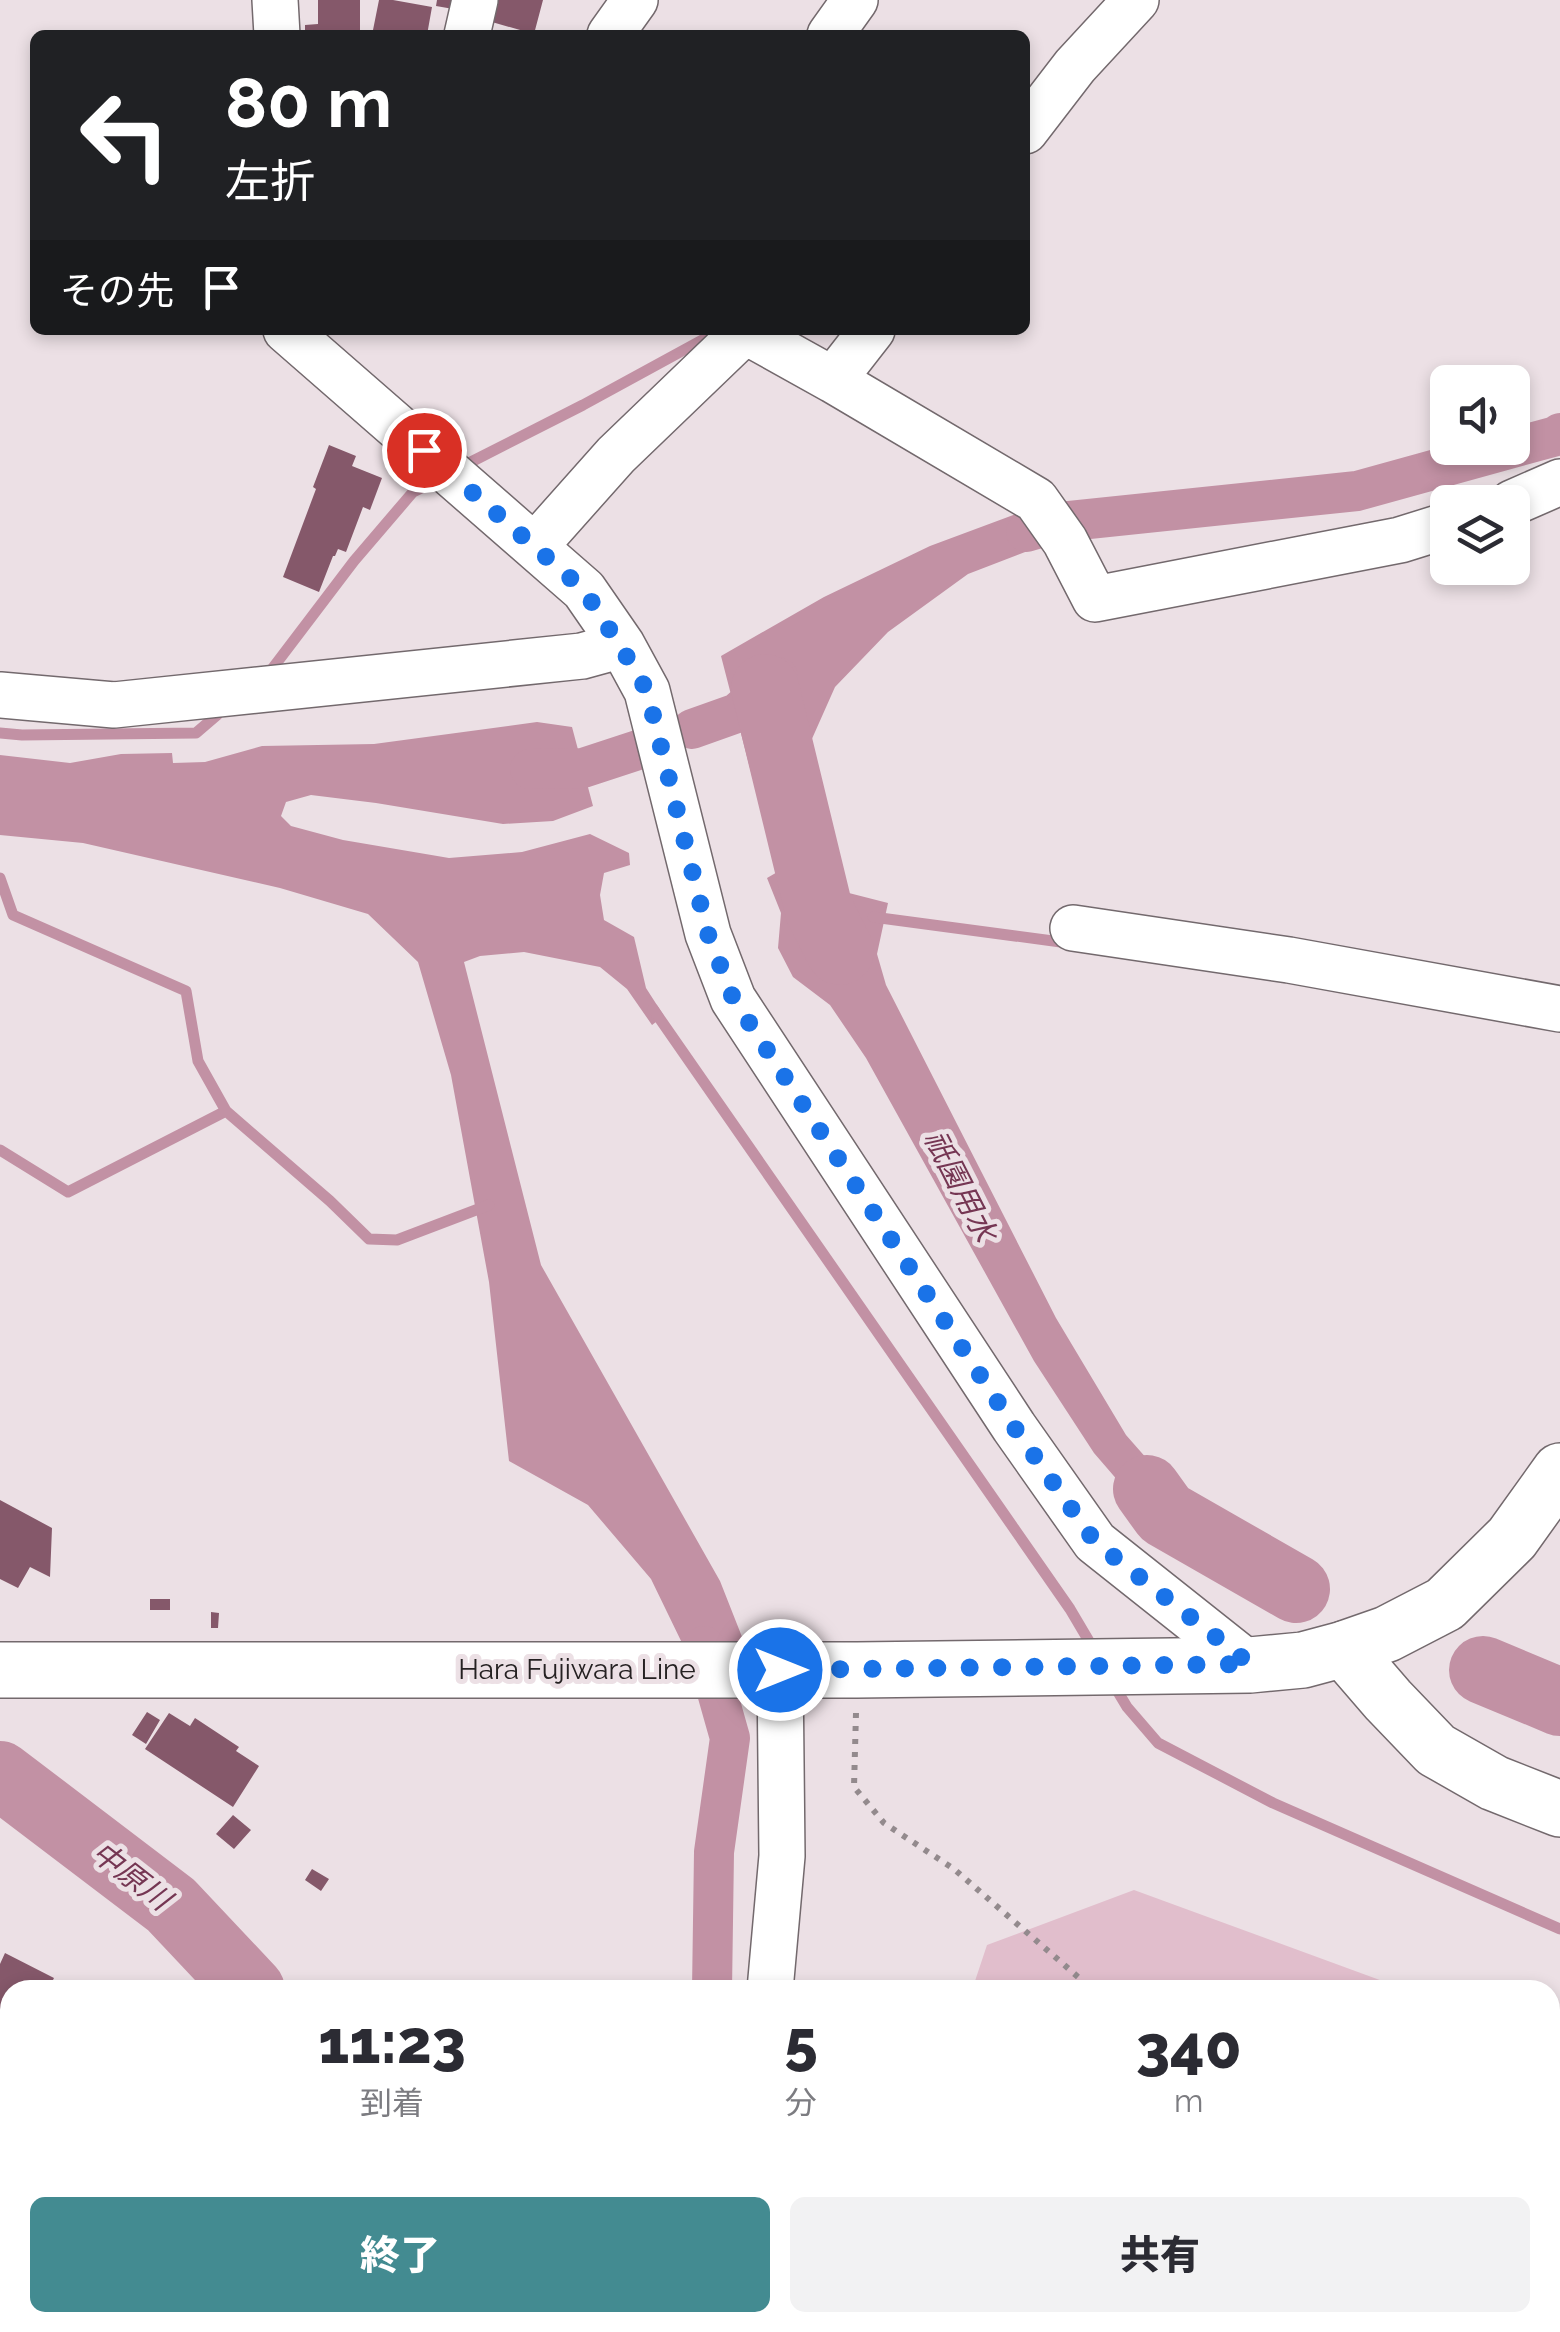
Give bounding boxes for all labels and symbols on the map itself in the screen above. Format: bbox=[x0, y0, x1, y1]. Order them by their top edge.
pin bbox=[382, 408, 467, 493]
water label: 祇園用水 bbox=[918, 1124, 1005, 1250]
position arrow bbox=[728, 1618, 832, 1722]
street label: Hara Fujiwara Line bbox=[458, 1653, 696, 1686]
water label: 中原川 bbox=[85, 1834, 180, 1919]

